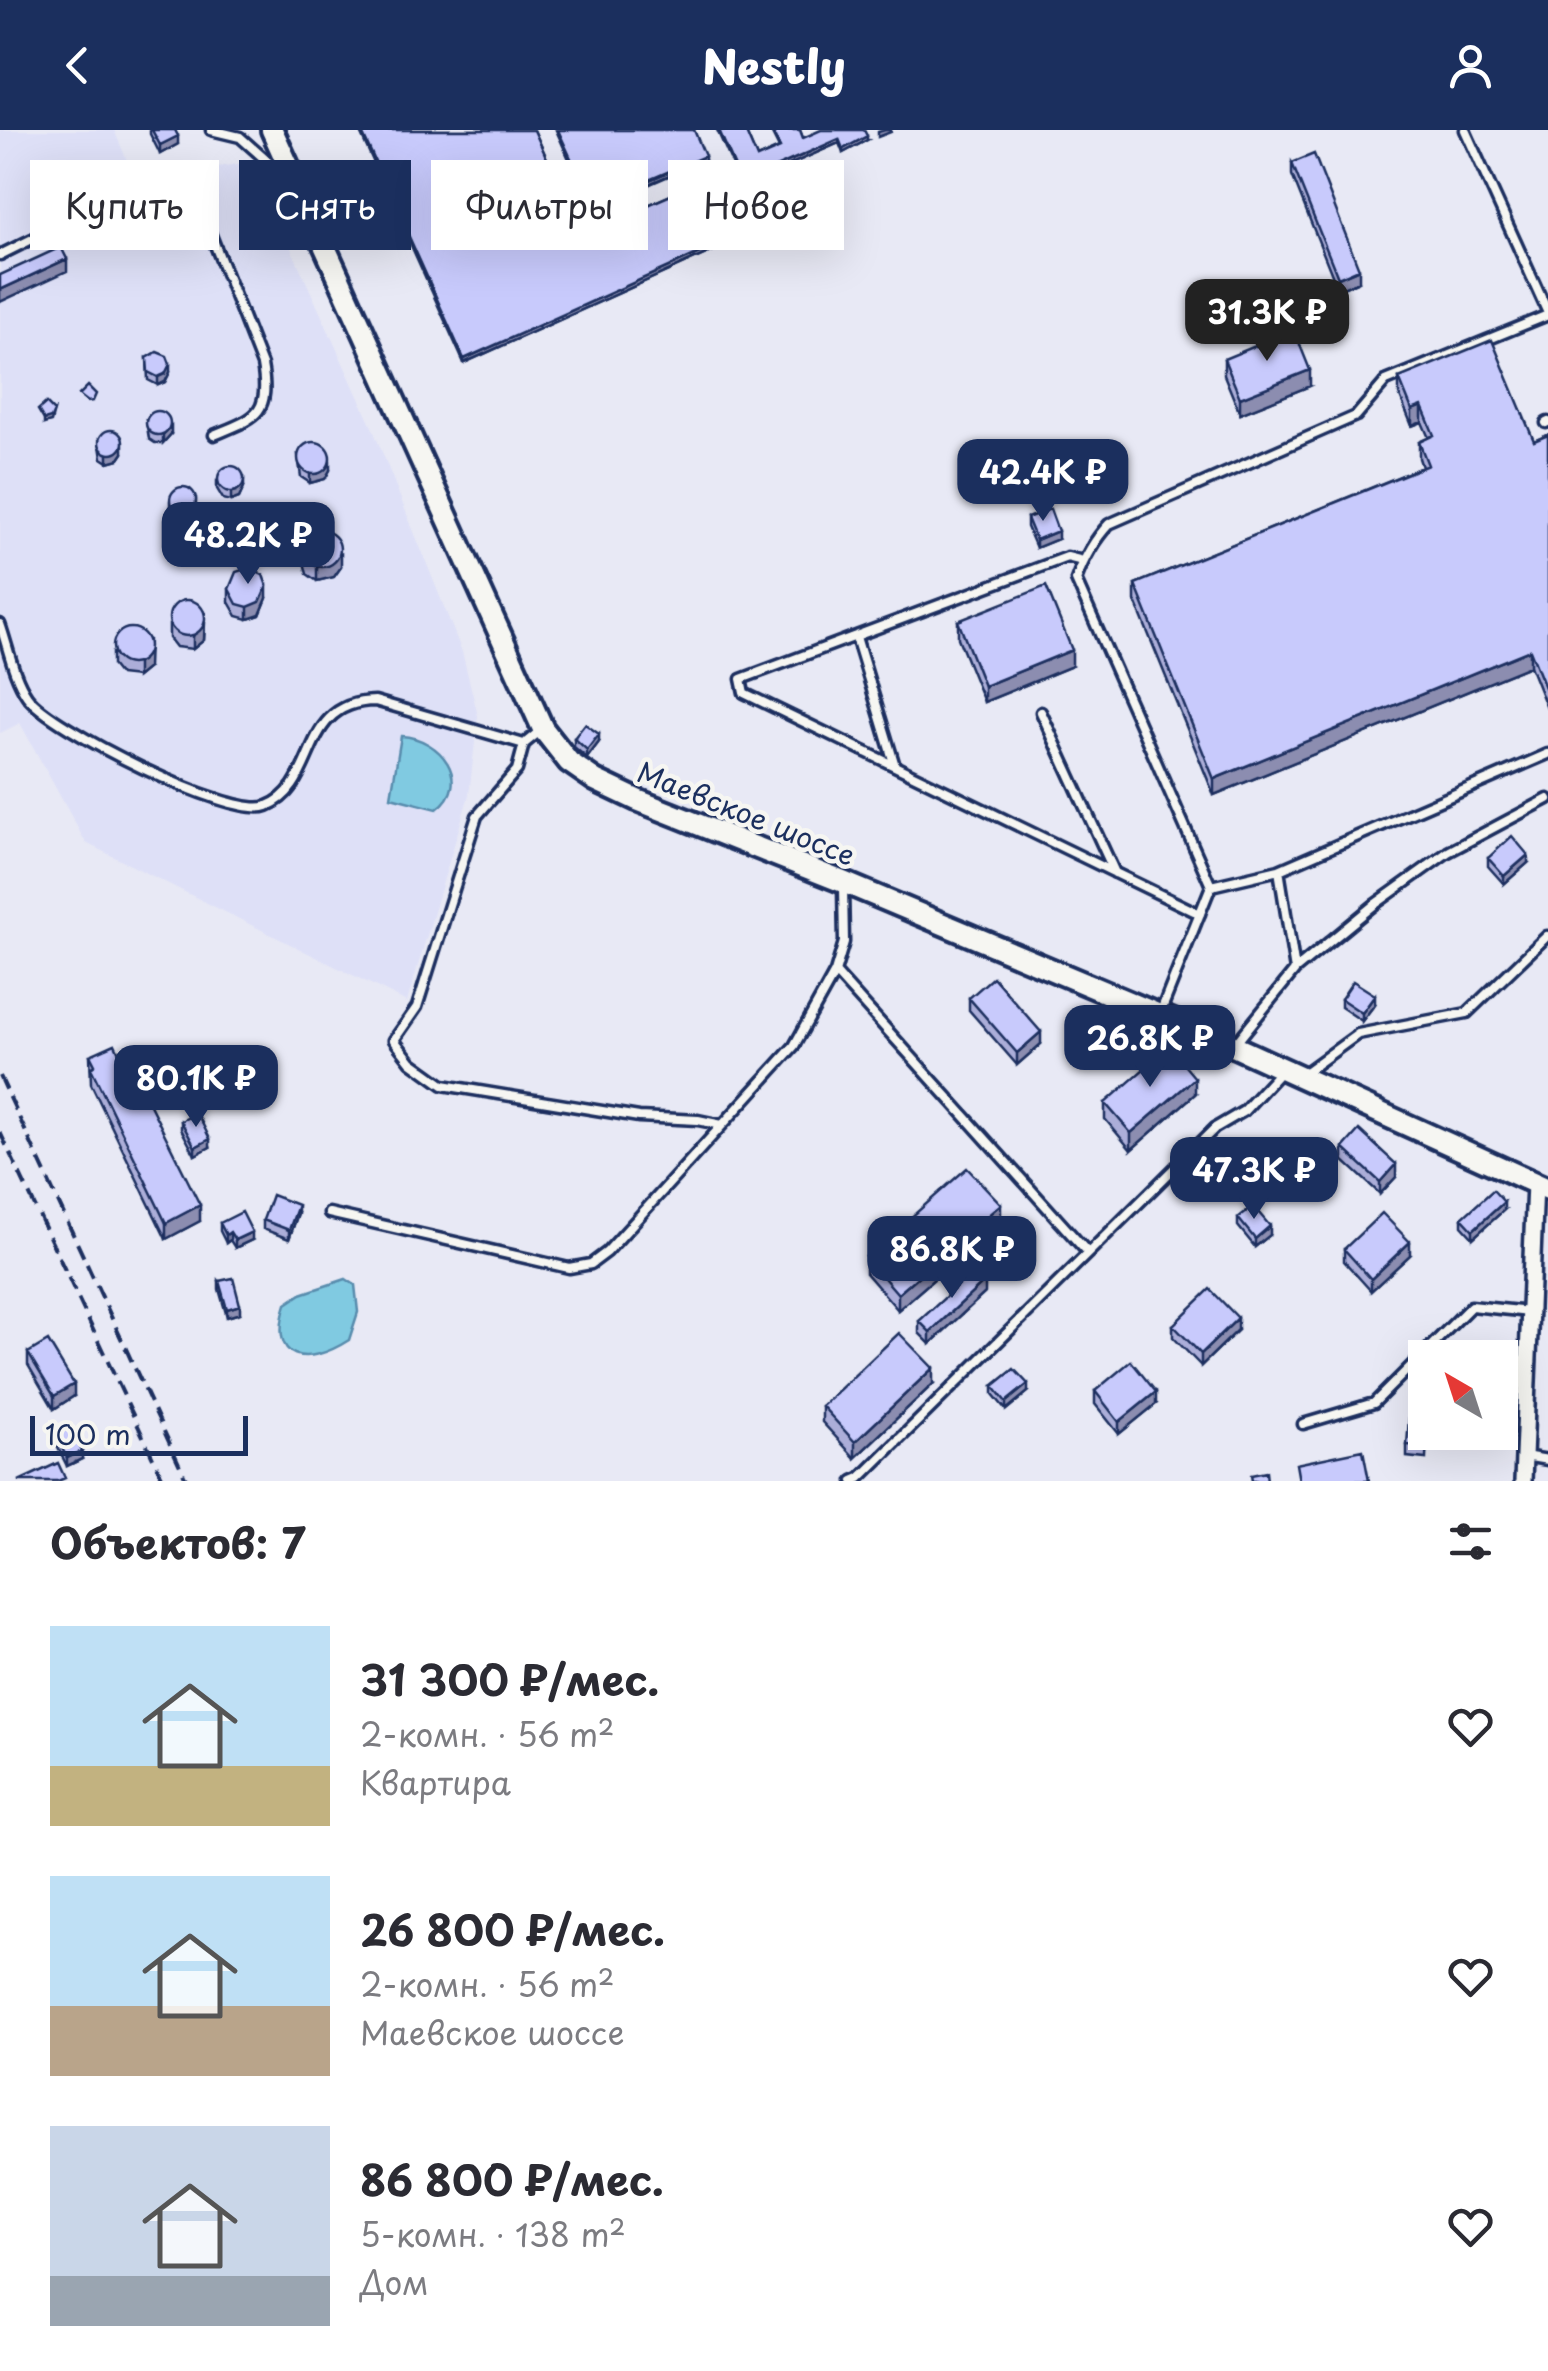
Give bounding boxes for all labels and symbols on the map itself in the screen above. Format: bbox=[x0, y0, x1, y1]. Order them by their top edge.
pin: 31.3K ₽ bbox=[1175, 279, 1359, 364]
pin: 42.4K ₽ bbox=[951, 439, 1135, 524]
pin: 48.2K ₽ bbox=[156, 502, 340, 587]
street label: Маевское шоссе bbox=[631, 749, 862, 876]
pin: 26.8K ₽ bbox=[1058, 1005, 1242, 1090]
pin: 80.1K ₽ bbox=[104, 1045, 288, 1130]
pin: 47.3K ₽ bbox=[1162, 1137, 1346, 1222]
pin: 86.8K ₽ bbox=[860, 1216, 1044, 1301]
north arrow bbox=[1408, 1340, 1518, 1450]
scale bar bbox=[30, 1411, 248, 1456]

